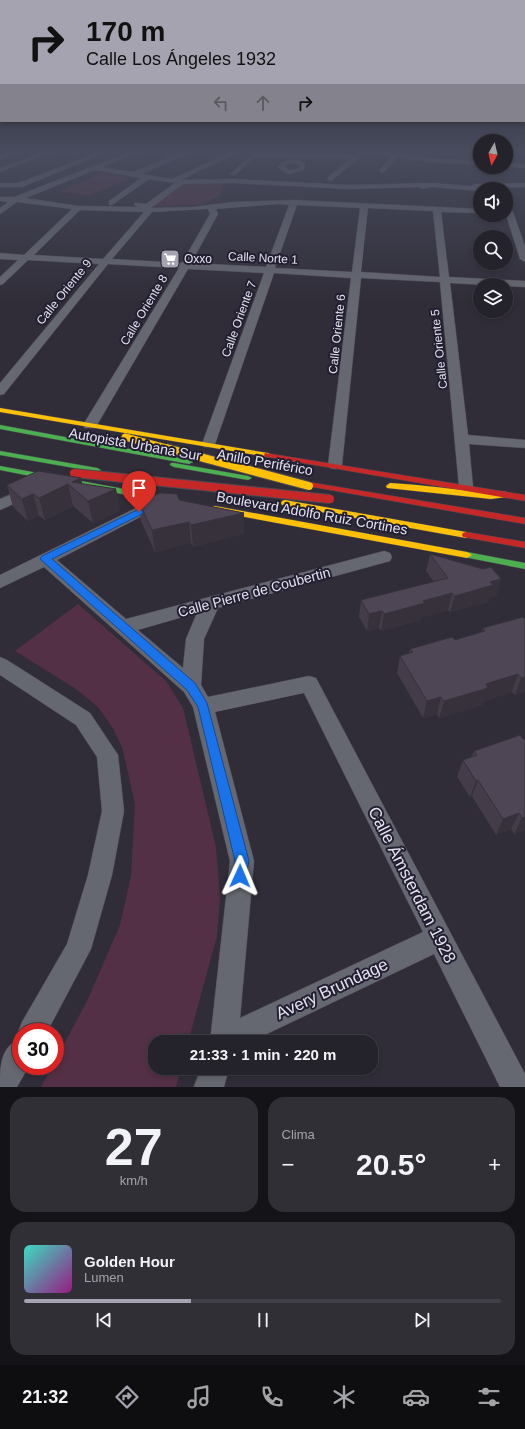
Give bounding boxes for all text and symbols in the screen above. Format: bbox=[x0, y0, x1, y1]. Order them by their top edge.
icon: right bbox=[20, 16, 72, 68]
text: 170 m bbox=[86, 16, 165, 47]
text: Calle Los Ángeles 1932 bbox=[86, 49, 276, 69]
icon: left bbox=[210, 92, 232, 114]
icon: ahead bbox=[252, 92, 274, 114]
icon: right bbox=[294, 92, 316, 114]
north arrow bbox=[473, 134, 513, 174]
map controls bbox=[473, 134, 513, 318]
button: sound bbox=[473, 182, 513, 222]
button: search bbox=[473, 230, 513, 270]
supermarket icon: Oxxo bbox=[159, 248, 181, 270]
street label: Calle Norte 1 bbox=[228, 249, 299, 267]
place label: Oxxo bbox=[184, 252, 212, 266]
street label: Calle Oriente 9 bbox=[33, 256, 95, 328]
street label: Calle Oriente 8 bbox=[117, 272, 171, 348]
button: layers bbox=[473, 278, 513, 318]
street label: Calle Oriente 7 bbox=[219, 279, 259, 359]
street label: Calle Oriente 6 bbox=[326, 293, 348, 375]
street label: Calle Oriente 5 bbox=[428, 308, 450, 390]
street label: Autopista Urbana Sur bbox=[68, 424, 203, 464]
street label: Anillo Periférico bbox=[216, 446, 314, 478]
pin bbox=[122, 471, 156, 512]
icon: arrive bbox=[128, 477, 150, 499]
street label: Boulevard Adolfo Ruiz Cortines bbox=[215, 488, 409, 538]
street label: Calle Pierre de Coubertin bbox=[176, 564, 332, 620]
street label: Calle Ámsterdam 1928 bbox=[364, 804, 460, 966]
position arrow bbox=[219, 855, 261, 897]
street label: Avery Brundage bbox=[273, 955, 391, 1023]
speed limit sign: 30 bbox=[12, 1023, 64, 1075]
text: 21:33 · 1 min · 220 m bbox=[190, 1046, 336, 1063]
text: 27 bbox=[105, 1118, 163, 1176]
text: Clima bbox=[282, 1127, 315, 1142]
text: 20.5° bbox=[356, 1148, 426, 1181]
text: − bbox=[282, 1152, 294, 1177]
text: + bbox=[488, 1152, 501, 1177]
text: km/h bbox=[120, 1173, 148, 1188]
text: Golden Hour bbox=[84, 1253, 175, 1270]
text: Lumen bbox=[84, 1270, 124, 1285]
icon: previous bbox=[93, 1309, 115, 1331]
icon: pause bbox=[252, 1309, 274, 1331]
icon: next bbox=[411, 1309, 433, 1331]
icon: directions bbox=[113, 1383, 141, 1411]
icon: music bbox=[185, 1383, 213, 1411]
icon: phone bbox=[258, 1383, 286, 1411]
icon: climate bbox=[330, 1383, 358, 1411]
icon: car bbox=[402, 1383, 430, 1411]
icon: filters bbox=[475, 1383, 503, 1411]
text: 21:32 bbox=[22, 1387, 68, 1407]

